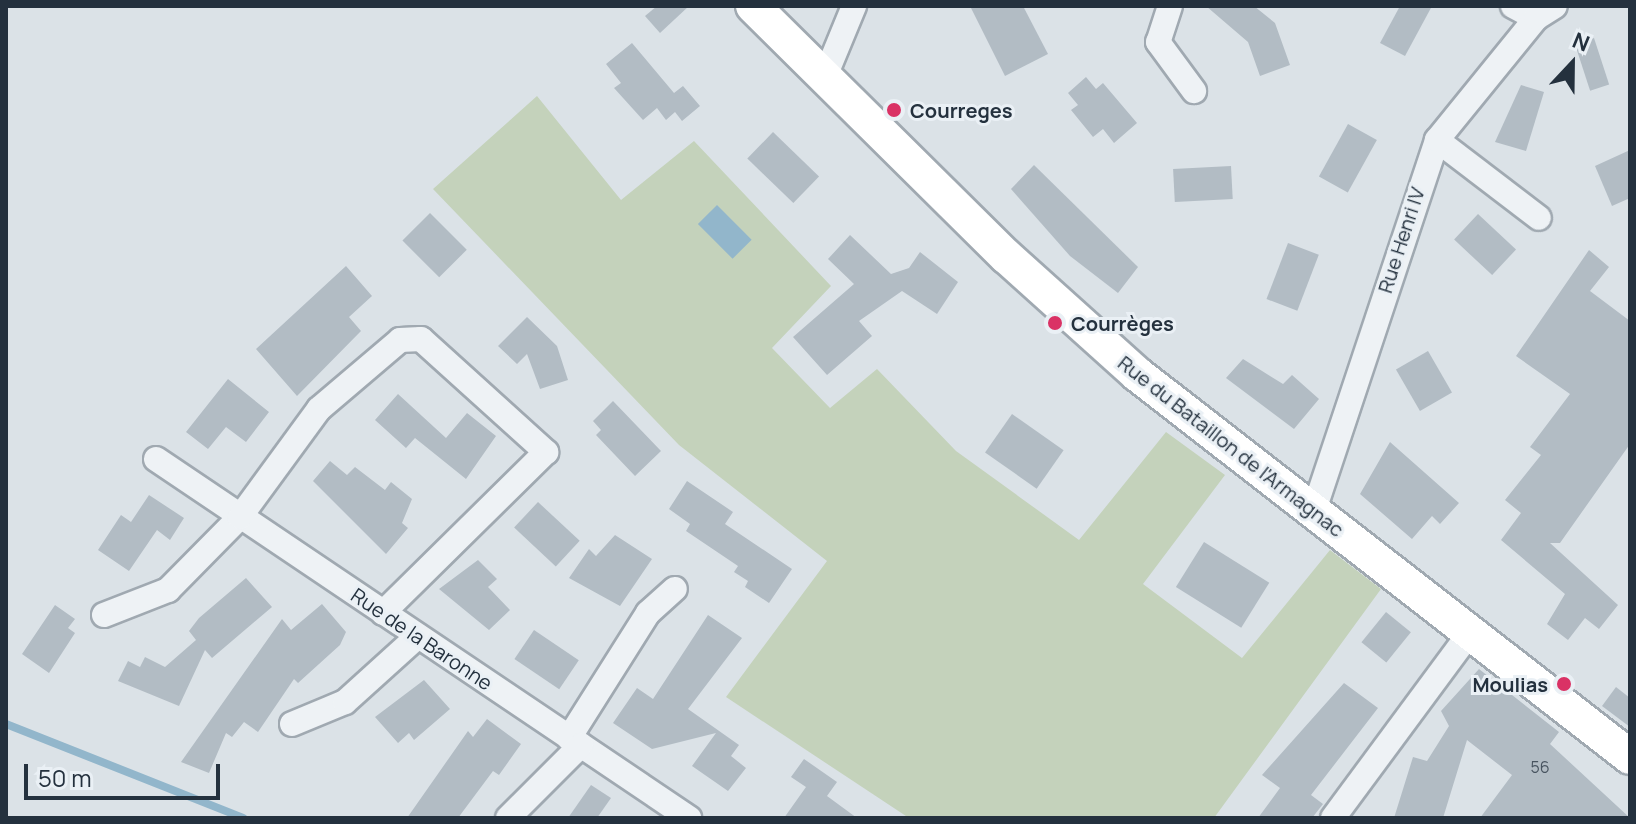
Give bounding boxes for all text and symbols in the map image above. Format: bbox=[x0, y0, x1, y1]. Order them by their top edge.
north arrow bbox=[1532, 24, 1612, 104]
text: N bbox=[1568, 25, 1594, 59]
place label: Courreges bbox=[910, 98, 1013, 122]
marker: Courreges bbox=[885, 101, 903, 119]
street label: Rue Henri IV bbox=[1373, 184, 1429, 296]
place label: Courrèges bbox=[1071, 311, 1174, 335]
marker: Courrèges bbox=[1046, 314, 1064, 332]
street label: Rue du Bataillon de l'Armagnac bbox=[1114, 351, 1348, 541]
street label: Rue de la Baronne bbox=[347, 583, 497, 695]
place label: Moulias bbox=[1472, 672, 1548, 696]
marker: Moulias bbox=[1555, 675, 1573, 693]
scale bar bbox=[28, 748, 224, 798]
house number: 56 bbox=[1530, 757, 1550, 777]
text: 50 m bbox=[38, 761, 92, 794]

